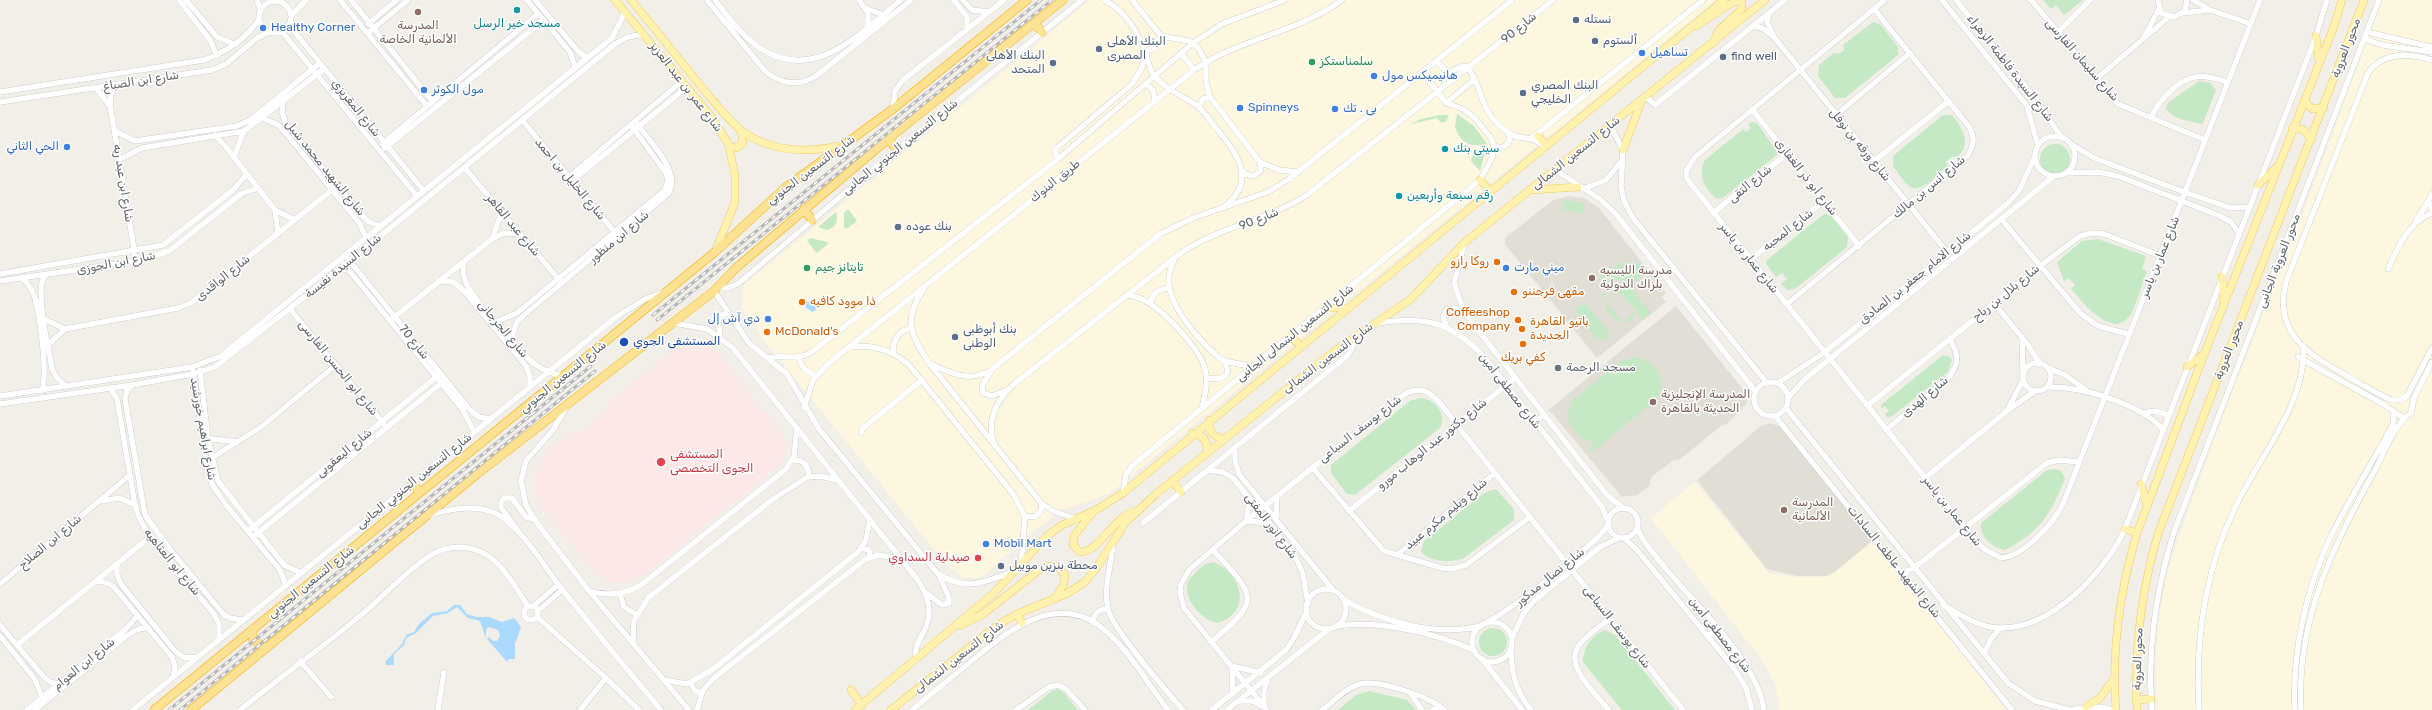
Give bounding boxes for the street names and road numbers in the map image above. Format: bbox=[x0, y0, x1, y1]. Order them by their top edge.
street label: شارع 90 bbox=[1498, 9, 1540, 47]
street label: شارع السيدة فاطمة الزهراء bbox=[1964, 11, 2056, 125]
street label: شارع سليمان الفارسى bbox=[2042, 16, 2122, 104]
street label: محور العروبة bbox=[2328, 16, 2364, 80]
street label: شارع عمر بن عبد العزيز bbox=[646, 39, 726, 135]
street label: شارع ابن الصباغ bbox=[102, 68, 180, 94]
street label: شارع المقريزي bbox=[328, 76, 384, 140]
street label: شارع التسعين الجنوبي الجانبى bbox=[839, 96, 961, 198]
street label: شارع ورقه بن نوفل bbox=[1826, 106, 1894, 184]
street label: شارع التسعين الشمالى bbox=[1529, 113, 1623, 193]
street label: شارع الشهيد محمد شبل bbox=[282, 117, 368, 219]
street label: شارع التسعين الجنوبي bbox=[764, 132, 858, 208]
street label: شارع الخليل بن احمد bbox=[531, 135, 609, 223]
street label: شارع أبو ذر الغفارى bbox=[1771, 136, 1841, 218]
street label: شارع ابن عبد ربه bbox=[110, 143, 136, 223]
street label: شارع انس بن مالك bbox=[1890, 152, 1968, 222]
street label: طريق البنوك bbox=[1027, 156, 1083, 206]
street label: شارع التقى bbox=[1725, 162, 1775, 206]
street label: شارع عبد القاهر bbox=[483, 191, 543, 259]
street label: شارع 90 bbox=[1237, 205, 1281, 233]
street label: شارع المحبه bbox=[1760, 206, 1816, 254]
street label: شارع ابن منظور bbox=[586, 208, 652, 266]
street label: محور العروبة الجانبى bbox=[2254, 212, 2304, 310]
street label: شارع عمار بن ياسر bbox=[2137, 214, 2183, 300]
street label: شارع عمار بن ياسر bbox=[1716, 220, 1782, 296]
street label: شارع الامام جعفر بن الصادق bbox=[1856, 228, 1974, 328]
street label: شارع السيدة نفيسة bbox=[302, 231, 384, 301]
street label: شارع ابن الجوزى bbox=[75, 248, 157, 278]
street label: شارع الواقدى bbox=[193, 252, 253, 304]
street label: شارع بلال بن رباح bbox=[1970, 262, 2042, 324]
street label: شارع التسعين الشمالى الجانبى bbox=[1233, 281, 1357, 385]
street label: شارع الجرجانى bbox=[475, 297, 531, 361]
street label: شارع ابو الحسن الفارسى bbox=[295, 317, 381, 419]
street label: محور العروبة bbox=[2211, 318, 2247, 382]
street label: شارع التسعين الشمالى bbox=[1280, 319, 1376, 397]
street label: شارع 70 bbox=[396, 322, 432, 362]
street label: شارع التسعين الجنوبي bbox=[517, 338, 609, 416]
street label: شارع مصطفى أمين bbox=[1476, 350, 1544, 432]
street label: شارع الهدى bbox=[1899, 373, 1951, 421]
street label: شارع ابراهيم خورشيد bbox=[187, 376, 219, 482]
street label: شارع يوسف السباعى bbox=[1316, 392, 1404, 466]
street label: شارع دكتور عبد الوهاب مورو bbox=[1374, 395, 1490, 493]
street label: شارع اليعقوبى bbox=[313, 425, 375, 481]
street label: شارع التسعين الجنوبي الجانبى bbox=[353, 430, 475, 532]
street label: شارع عمار بن ياسر bbox=[1919, 473, 1985, 549]
street label: شارع ويليم مكرم عبيد bbox=[1402, 475, 1490, 553]
street label: شارع انور المفتى bbox=[1242, 490, 1300, 562]
street label: شارع الشهيد عاطف السادات bbox=[1844, 503, 1944, 621]
street label: شارع ابن الصلاح bbox=[16, 511, 84, 573]
street label: شارع ابو العتاهيه bbox=[141, 525, 203, 599]
street label: شارع التسعين الجنوبي bbox=[265, 543, 357, 621]
street label: شارع نصال مدكور bbox=[1512, 545, 1588, 609]
street label: شارع يوسف السباعى bbox=[1580, 583, 1654, 671]
street label: شارع مصطفى أمين bbox=[1686, 594, 1754, 676]
street label: شارع التسعين الشمالى bbox=[911, 618, 1007, 696]
street label: محور العروبة bbox=[2130, 627, 2146, 691]
street label: شارع ابن العوام bbox=[50, 635, 118, 693]

